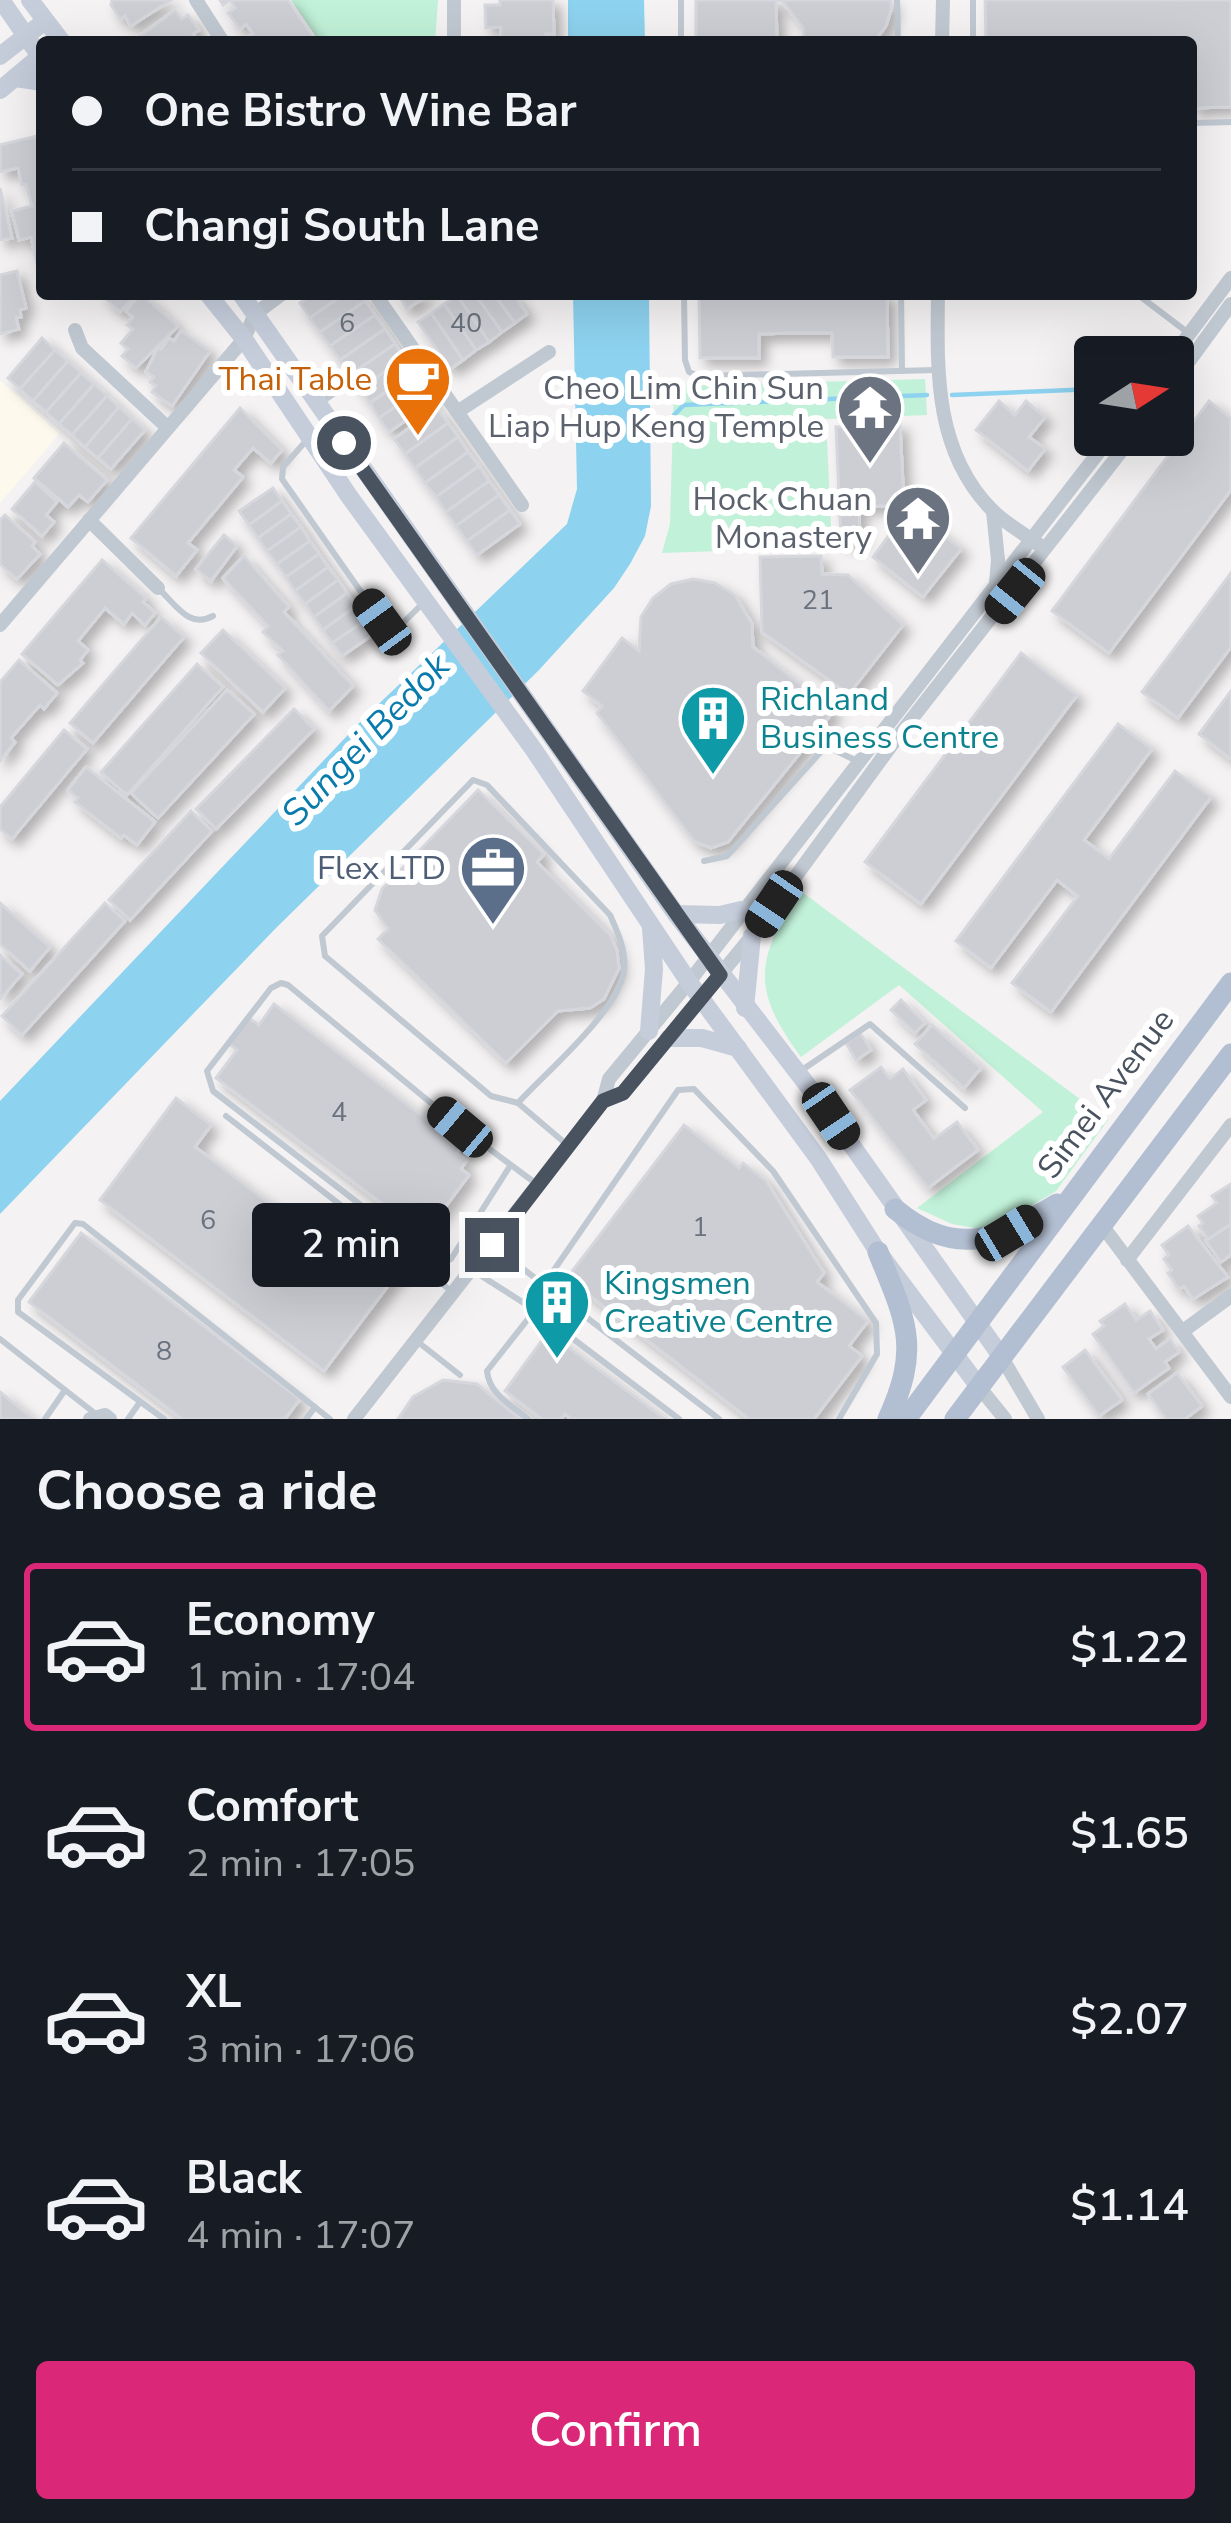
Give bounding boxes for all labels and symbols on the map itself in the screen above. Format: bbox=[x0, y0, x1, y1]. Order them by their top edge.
house number: 6 bbox=[339, 305, 355, 342]
house number: 40 bbox=[450, 305, 482, 342]
north arrow bbox=[1074, 336, 1194, 456]
cafe icon: Thai Table bbox=[383, 344, 453, 438]
place label: Thai Table bbox=[219, 357, 372, 402]
place label: Cheo Lim Chin Sun Liap Hup Keng Temple bbox=[488, 366, 824, 449]
temple icon: Cheo Lim Chin Sun Liap Hup Keng Temple bbox=[835, 372, 905, 466]
route start bbox=[317, 416, 371, 470]
place label: Hock Chuan Monastery bbox=[693, 477, 872, 560]
temple icon: Hock Chuan Monastery bbox=[883, 483, 953, 577]
car bbox=[978, 552, 1052, 630]
car bbox=[346, 582, 418, 662]
house number: 21 bbox=[802, 582, 834, 619]
water label: Sungei Bedok bbox=[271, 642, 462, 837]
place label: Richland Business Centre bbox=[760, 677, 999, 760]
building icon: Richland Business Centre bbox=[678, 683, 748, 777]
office icon: Flex LTD bbox=[458, 833, 528, 927]
place label: Flex LTD bbox=[317, 846, 446, 891]
car bbox=[739, 864, 809, 944]
street label: Simei Avenue bbox=[1027, 1000, 1185, 1188]
car bbox=[796, 1076, 866, 1156]
car bbox=[421, 1090, 499, 1164]
house number: 4 bbox=[331, 1094, 347, 1131]
car bbox=[969, 1199, 1049, 1267]
house number: 6 bbox=[200, 1202, 216, 1239]
callout: 2 min bbox=[252, 1203, 450, 1287]
house number: 1 bbox=[692, 1209, 708, 1246]
route end bbox=[465, 1218, 519, 1272]
place label: Kingsmen Creative Centre bbox=[604, 1261, 833, 1344]
building icon: Kingsmen Creative Centre bbox=[522, 1267, 592, 1361]
house number: 8 bbox=[156, 1333, 172, 1370]

